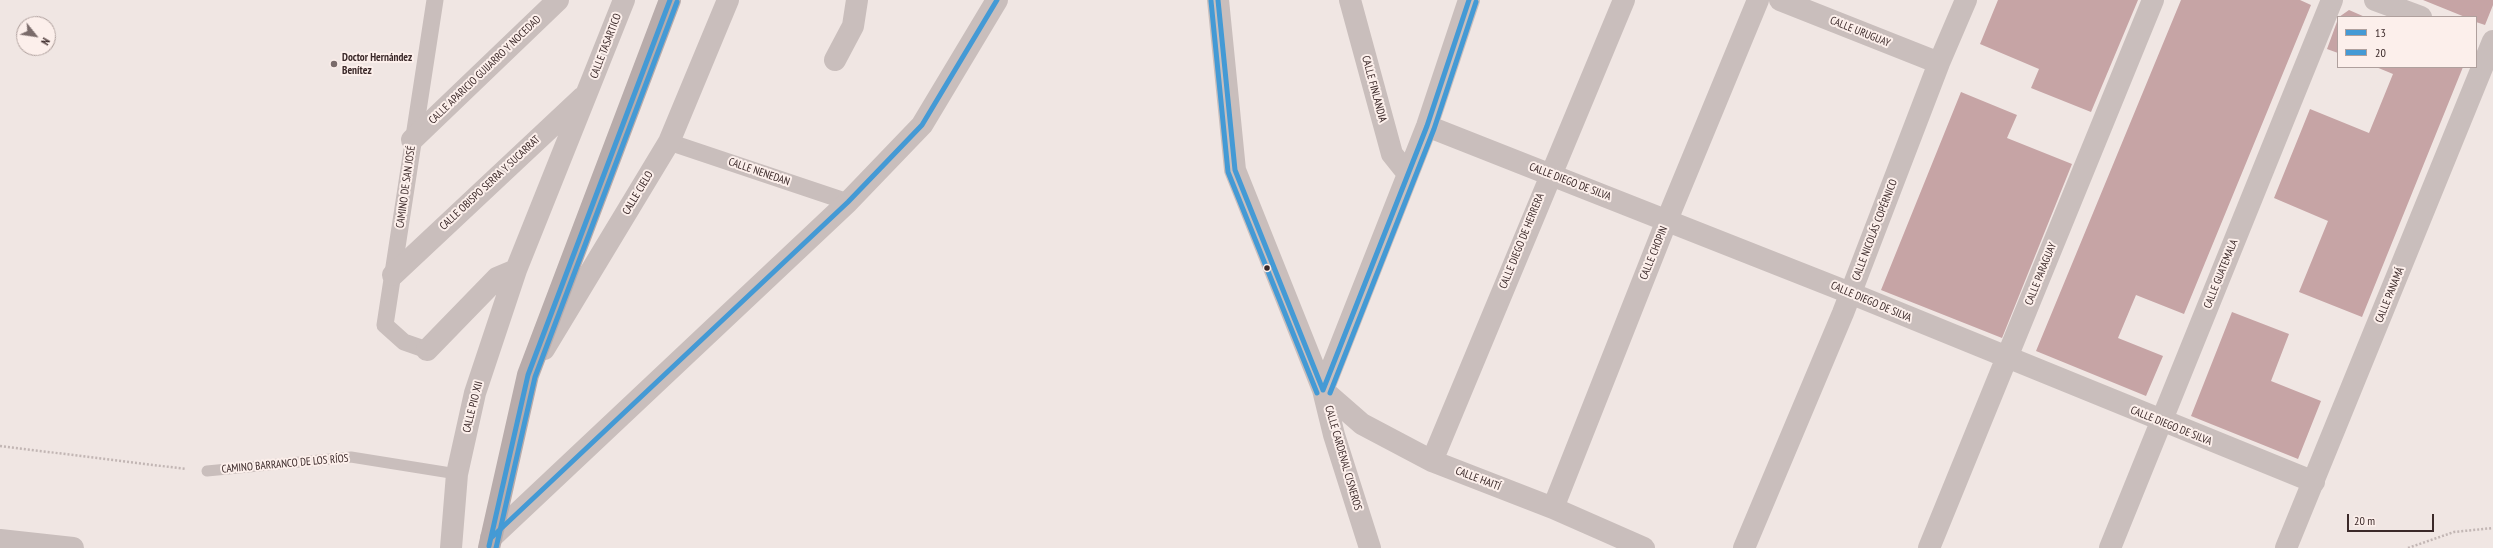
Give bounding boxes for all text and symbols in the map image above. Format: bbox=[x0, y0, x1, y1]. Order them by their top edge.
street label: CALLE TASARTICO bbox=[588, 12, 624, 80]
street label: CALLE APARICIO GUIJARRO Y NOCEDAD bbox=[426, 13, 544, 127]
street label: CALLE URUGUAY bbox=[1828, 14, 1892, 50]
north arrow bbox=[16, 16, 56, 56]
legend bbox=[2337, 16, 2477, 68]
text: 13 bbox=[2375, 25, 2386, 40]
text: N bbox=[38, 35, 53, 48]
text: 20 bbox=[2375, 45, 2386, 60]
place label: Doctor Hernández Benítez bbox=[342, 51, 412, 77]
street label: CALLE FINLANDIA bbox=[1359, 54, 1389, 124]
marker: Doctor Hernández Benítez bbox=[329, 59, 339, 69]
street label: CALLE OBISPO SERRA Y SUCARRAT bbox=[437, 133, 543, 233]
street label: CAMINO DE SAN JOSÉ bbox=[394, 145, 418, 229]
street label: CALLE NENEDAN bbox=[727, 155, 791, 189]
street label: CALLE DIEGO DE SILVA bbox=[1527, 160, 1613, 204]
street label: CALLE CIELO bbox=[620, 169, 656, 217]
street label: CALLE NICOLÁS COPÉRNICO bbox=[1850, 177, 1900, 283]
street label: CALLE DIEGO DE HERRERA bbox=[1497, 191, 1547, 291]
street label: CALLE CHOPIN bbox=[1637, 224, 1671, 282]
street label: CALLE GUATEMALA bbox=[2201, 237, 2241, 311]
street label: CALLE PARAGUAY bbox=[2022, 241, 2060, 307]
unlabelled marker bbox=[1262, 263, 1272, 273]
street label: CALLE PANAMÁ bbox=[2373, 265, 2407, 325]
street label: CALLE DIEGO DE SILVA bbox=[1829, 279, 1913, 325]
street label: CALLE PIO XII bbox=[460, 380, 486, 434]
street label: CALLE CARDENAL CISNEROS bbox=[1322, 404, 1364, 512]
street label: CALLE DIEGO DE SILVA bbox=[2128, 404, 2214, 448]
street label: CAMINO BARRANCO DE LOS RÍOS bbox=[221, 452, 349, 476]
street label: CALLE HAITÍ bbox=[1454, 464, 1502, 494]
scale bar bbox=[2349, 506, 2436, 532]
text: 20 m bbox=[2354, 513, 2375, 528]

